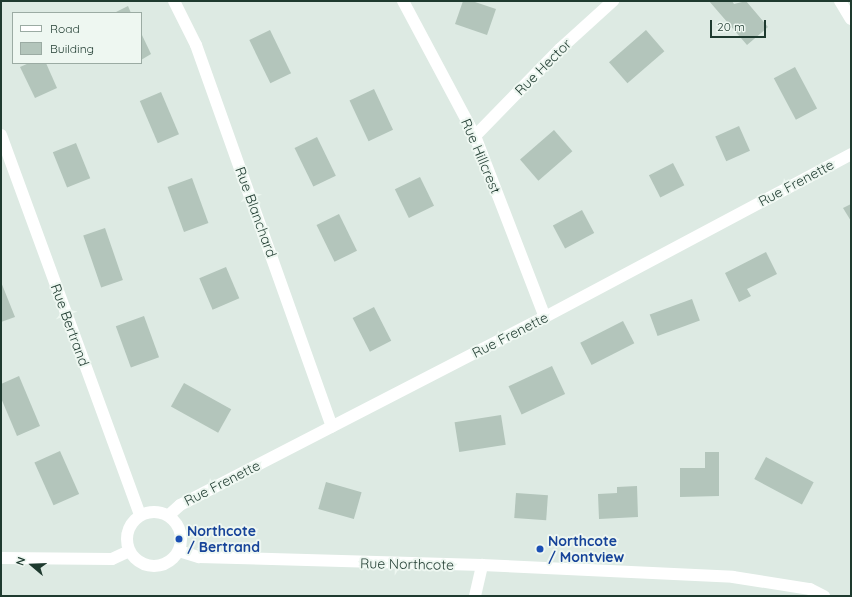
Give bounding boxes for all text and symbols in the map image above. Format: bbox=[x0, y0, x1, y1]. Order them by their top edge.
legend bbox=[12, 12, 142, 64]
scale bar bbox=[712, 12, 768, 38]
text: 20 m bbox=[717, 19, 745, 34]
text: Road bbox=[50, 21, 80, 36]
street label: Rue Hector bbox=[511, 35, 575, 99]
text: Building bbox=[50, 41, 94, 56]
street label: Rue Hillcrest bbox=[458, 116, 504, 196]
street label: Rue Frenette bbox=[755, 156, 837, 210]
street label: Rue Blanchard bbox=[232, 164, 280, 260]
street label: Rue Bertrand bbox=[47, 282, 93, 368]
street label: Rue Frenette bbox=[469, 309, 551, 361]
street label: Rue Frenette bbox=[181, 457, 263, 509]
place label: Northcote / Bertrand bbox=[187, 523, 260, 556]
place label: Northcote / Montview bbox=[548, 533, 624, 566]
marker: Northcote / Bertrand bbox=[174, 534, 184, 544]
marker: Northcote / Montview bbox=[535, 544, 545, 554]
north arrow bbox=[12, 545, 52, 585]
text: N bbox=[13, 555, 29, 567]
street label: Rue Northcote bbox=[360, 555, 454, 573]

